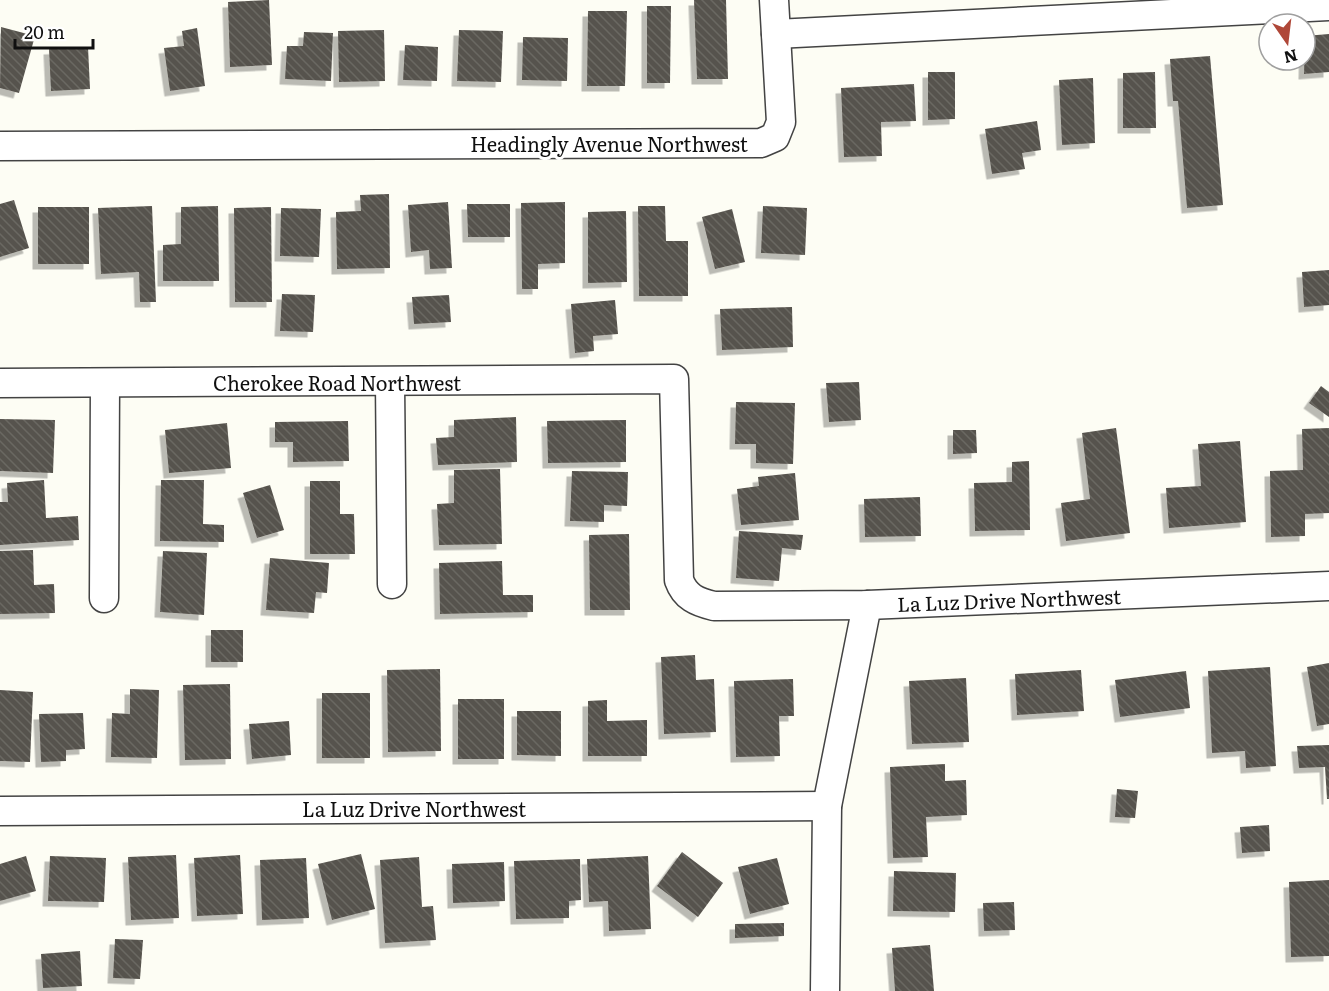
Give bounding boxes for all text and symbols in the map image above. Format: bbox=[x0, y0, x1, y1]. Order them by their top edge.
scale bar bbox=[15, 12, 93, 50]
north arrow bbox=[1257, 12, 1317, 72]
text: 20 m bbox=[24, 18, 65, 45]
text: N bbox=[1281, 44, 1300, 71]
street label: Headingly Avenue Northwest bbox=[470, 128, 748, 158]
street label: Cherokee Road Northwest bbox=[213, 367, 461, 397]
street label: La Luz Drive Northwest bbox=[897, 580, 1121, 618]
street label: La Luz Drive Northwest bbox=[302, 793, 526, 823]

